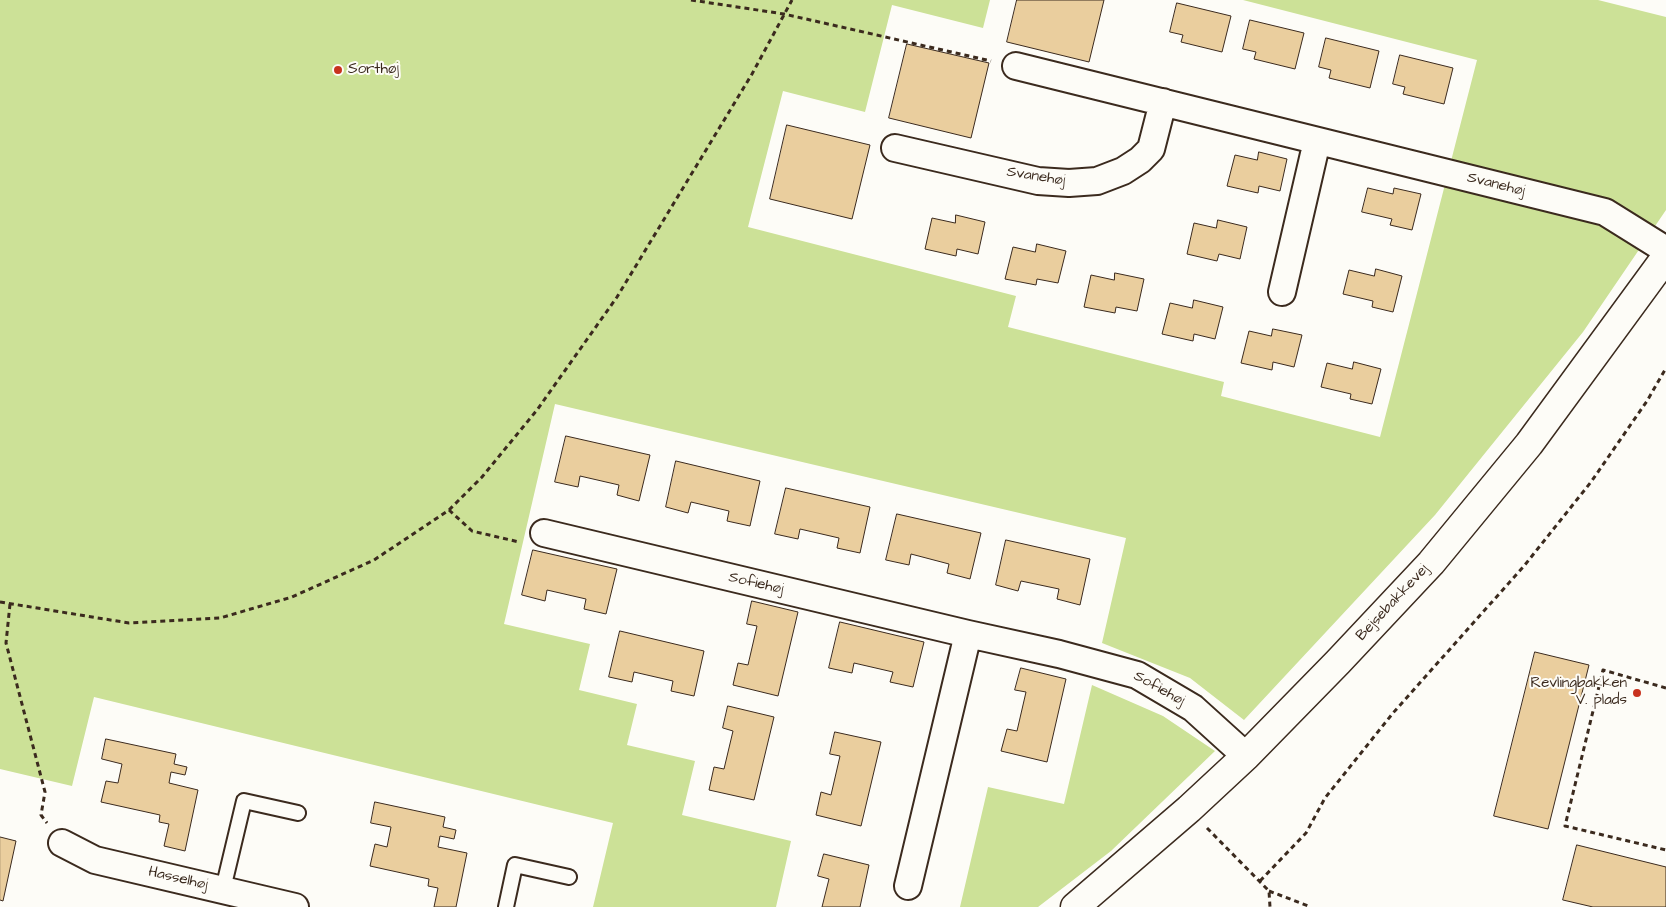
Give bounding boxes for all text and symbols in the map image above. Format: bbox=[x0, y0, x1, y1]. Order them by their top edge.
place label: Sorthøj bbox=[348, 61, 399, 79]
marker: Sorthøj bbox=[332, 64, 344, 76]
street label: Svanehøj bbox=[1005, 163, 1067, 191]
street label: Svanehøj bbox=[1465, 169, 1527, 201]
street label: Bejsebakkevej bbox=[1353, 561, 1433, 645]
street label: Sofiehøj bbox=[727, 569, 785, 599]
street label: Sofiehøj bbox=[1130, 668, 1188, 710]
place label: Revlingbakken V. plads bbox=[1530, 675, 1627, 710]
marker: Revlingbakken V. plads bbox=[1631, 687, 1643, 699]
street label: Hasselhøj bbox=[146, 863, 210, 895]

